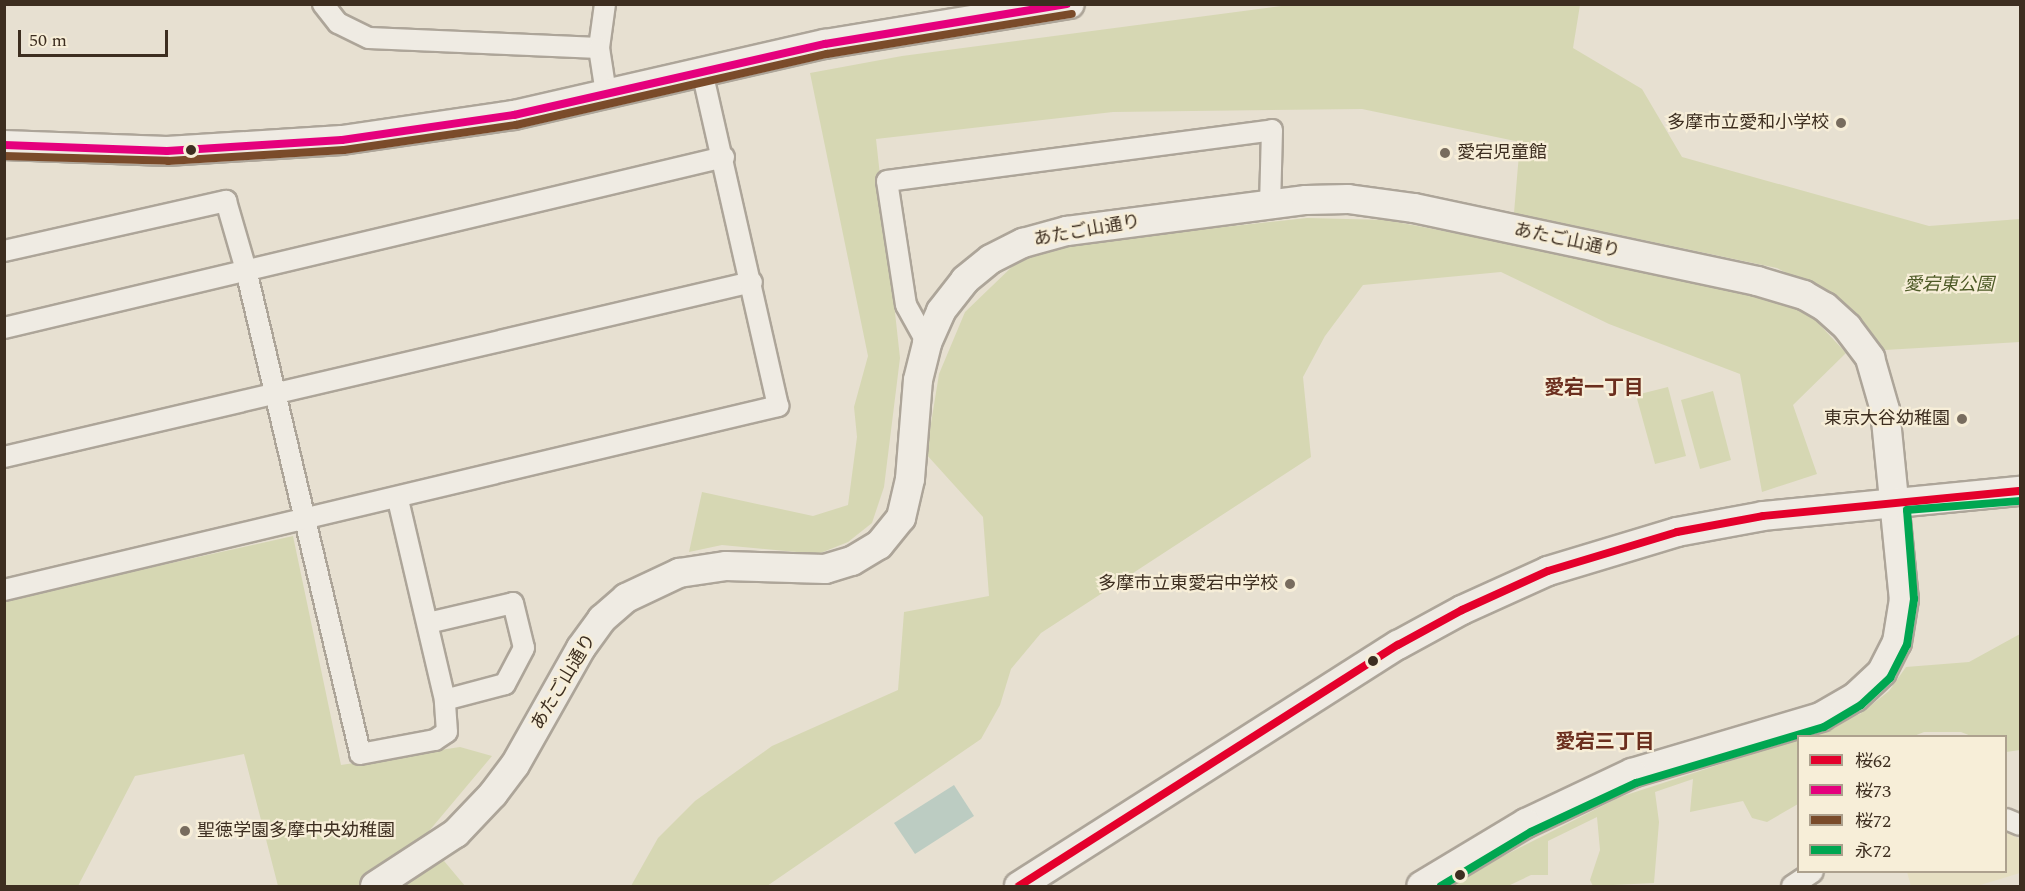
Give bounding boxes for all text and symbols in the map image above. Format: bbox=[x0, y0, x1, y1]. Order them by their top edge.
scale bar bbox=[21, 18, 171, 56]
text: 50 m bbox=[29, 27, 67, 54]
place label: 多摩市立愛和小学校 bbox=[1667, 112, 1829, 134]
marker: 多摩市立愛和小学校 bbox=[1834, 116, 1848, 130]
place label: 愛宕児童館 bbox=[1457, 142, 1547, 164]
unlabelled marker bbox=[185, 144, 197, 156]
marker: 愛宕児童館 bbox=[1438, 146, 1452, 160]
street label: あたご山通り bbox=[1032, 211, 1142, 251]
street label: あたご山通り bbox=[1512, 219, 1622, 263]
park label: 愛宕東公園 bbox=[1904, 274, 1994, 296]
district label: 愛宕一丁目 bbox=[1544, 376, 1644, 400]
place label: 東京大谷幼稚園 bbox=[1824, 408, 1950, 430]
marker: 東京大谷幼稚園 bbox=[1955, 412, 1969, 426]
place label: 多摩市立東愛宕中学校 bbox=[1098, 573, 1278, 595]
marker: 多摩市立東愛宕中学校 bbox=[1283, 577, 1297, 591]
street label: あたご山通り bbox=[527, 630, 601, 734]
unlabelled marker bbox=[1367, 655, 1379, 667]
district label: 愛宕三丁目 bbox=[1555, 730, 1655, 754]
legend bbox=[1797, 735, 2007, 873]
text: 桜62 bbox=[1855, 748, 1891, 775]
text: 桜73 bbox=[1855, 778, 1891, 805]
text: 桜72 bbox=[1855, 808, 1891, 835]
place label: 聖徳学園多摩中央幼稚園 bbox=[197, 820, 395, 842]
marker: 聖徳学園多摩中央幼稚園 bbox=[178, 824, 192, 838]
text: 永72 bbox=[1855, 838, 1891, 865]
unlabelled marker bbox=[1454, 869, 1466, 881]

